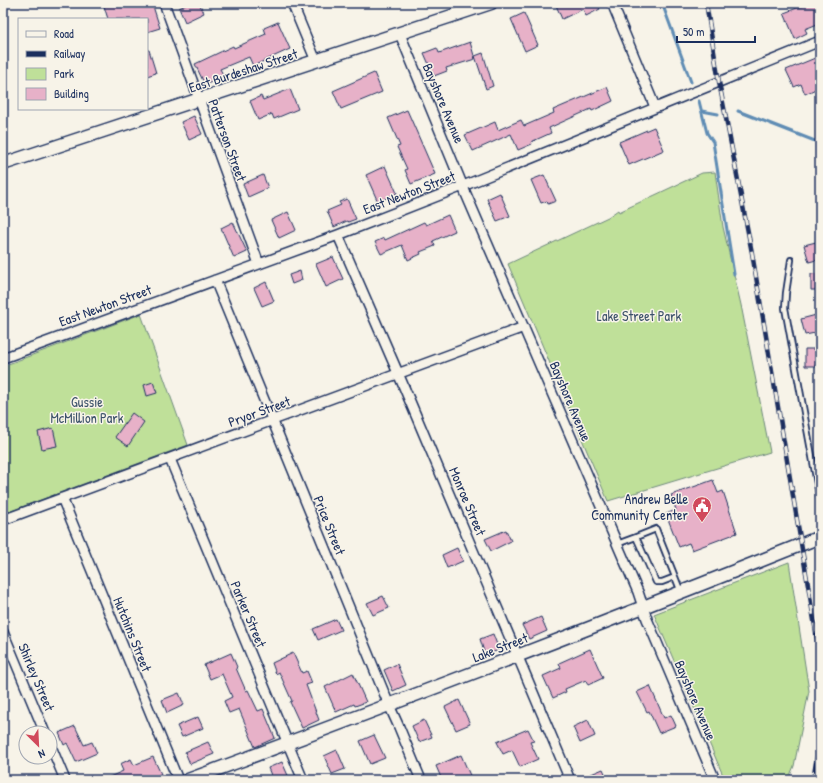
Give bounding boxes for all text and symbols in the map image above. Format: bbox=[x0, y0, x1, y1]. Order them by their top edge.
legend bbox=[18, 18, 148, 110]
scale bar bbox=[677, 18, 755, 44]
text: 50 m bbox=[683, 23, 704, 40]
text: Road bbox=[54, 25, 74, 42]
street label: East Burdeshaw Street bbox=[186, 43, 300, 97]
text: Railway bbox=[54, 45, 85, 62]
street label: Bayshore Avenue bbox=[418, 60, 470, 147]
text: Park bbox=[54, 65, 74, 82]
text: Building bbox=[54, 85, 89, 102]
street label: Patterson Street bbox=[204, 96, 252, 184]
street label: East Newton Street bbox=[360, 166, 458, 218]
street label: East Newton Street bbox=[56, 279, 154, 331]
park label: Lake Street Park bbox=[597, 306, 681, 325]
street label: Bayshore Avenue bbox=[545, 358, 597, 445]
street label: Pryor Street bbox=[225, 391, 293, 432]
park label: Gussie McMillion Park bbox=[50, 392, 124, 427]
street label: Monroe Street bbox=[445, 464, 491, 538]
place label: Andrew Belle Community Center bbox=[591, 489, 689, 525]
street label: Price Street bbox=[310, 493, 351, 558]
public building icon: Andrew Belle Community Center bbox=[691, 495, 713, 523]
street label: Parker Street bbox=[227, 578, 272, 650]
street label: Hutchins Street bbox=[109, 594, 157, 674]
street label: Lake Street bbox=[470, 628, 531, 666]
street label: Shirley Street bbox=[13, 640, 60, 714]
street label: Bayshore Avenue bbox=[670, 657, 722, 744]
north arrow bbox=[18, 725, 58, 765]
text: N bbox=[36, 747, 48, 762]

